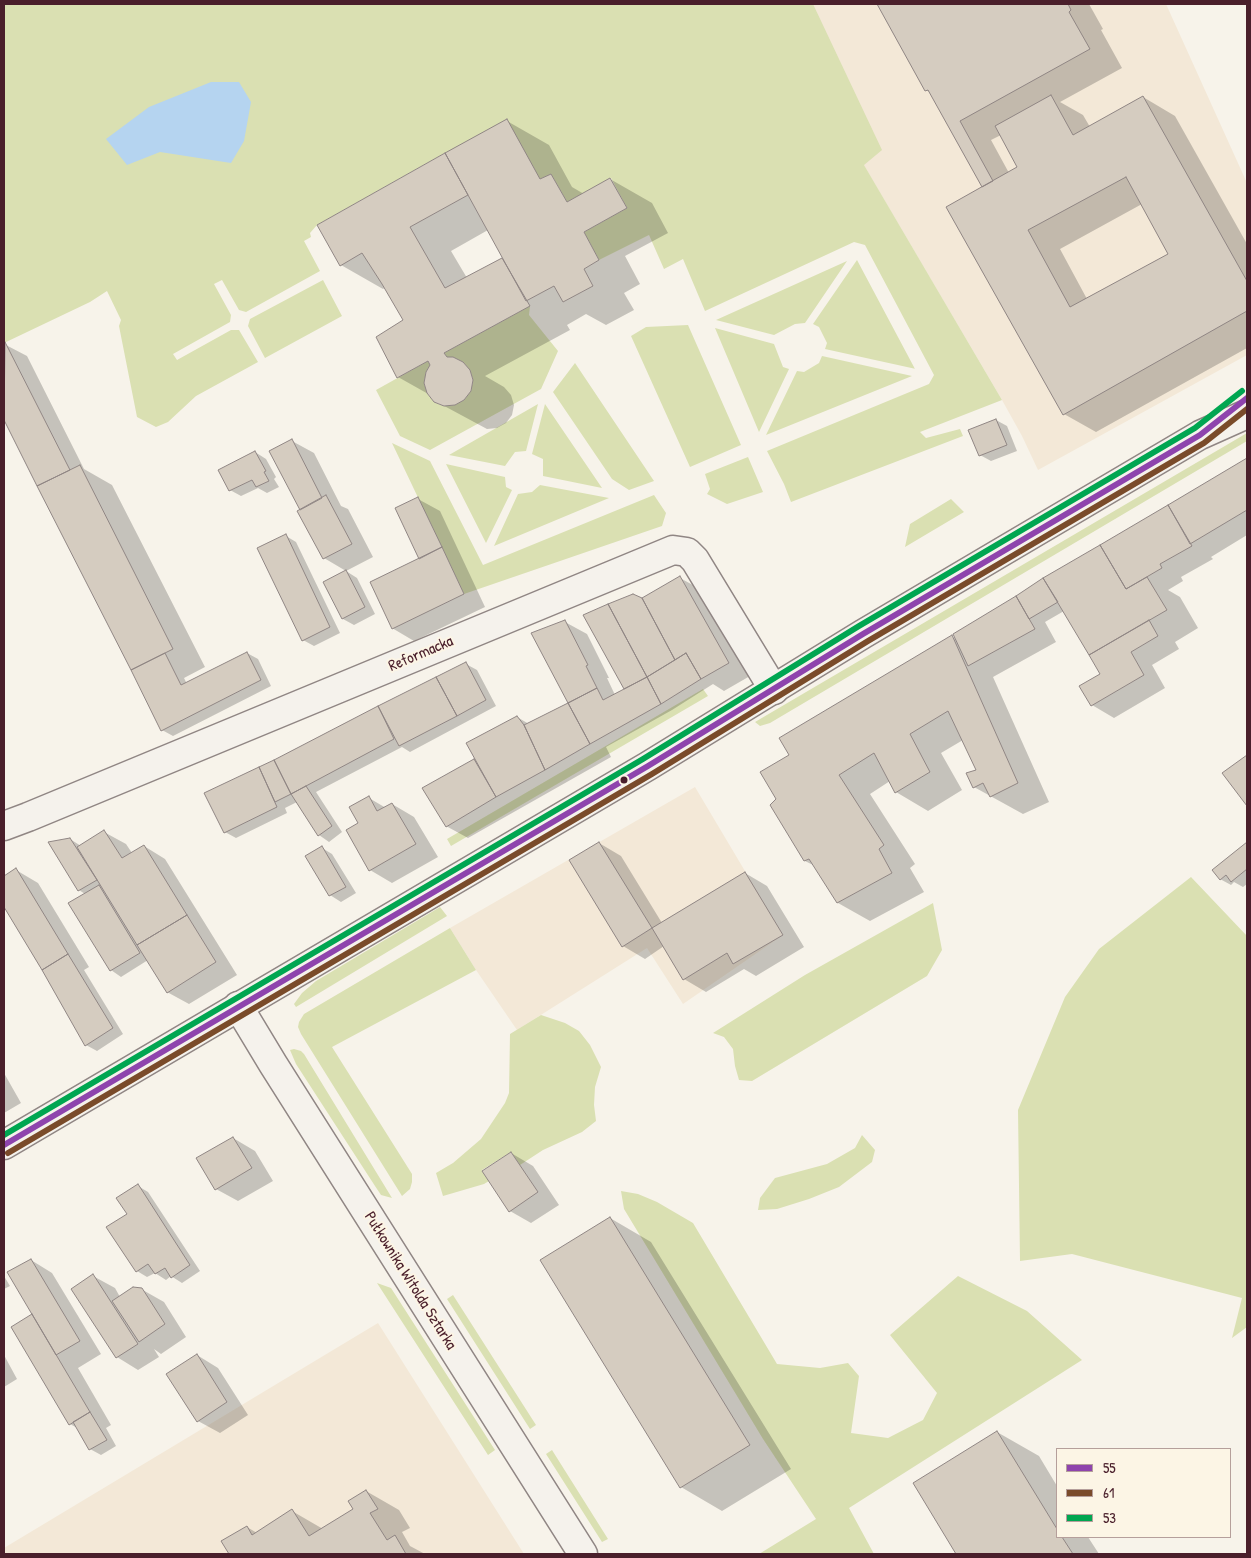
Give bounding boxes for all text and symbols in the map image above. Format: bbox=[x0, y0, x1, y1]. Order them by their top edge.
street label: Reformacka bbox=[386, 632, 456, 676]
unlabelled marker bbox=[619, 775, 629, 785]
street label: Pułkownika Witolda Sztarka bbox=[360, 1209, 460, 1353]
legend bbox=[1056, 1448, 1231, 1538]
text: 55 bbox=[1103, 1457, 1116, 1478]
text: 61 bbox=[1103, 1482, 1114, 1503]
text: 53 bbox=[1103, 1507, 1116, 1528]

